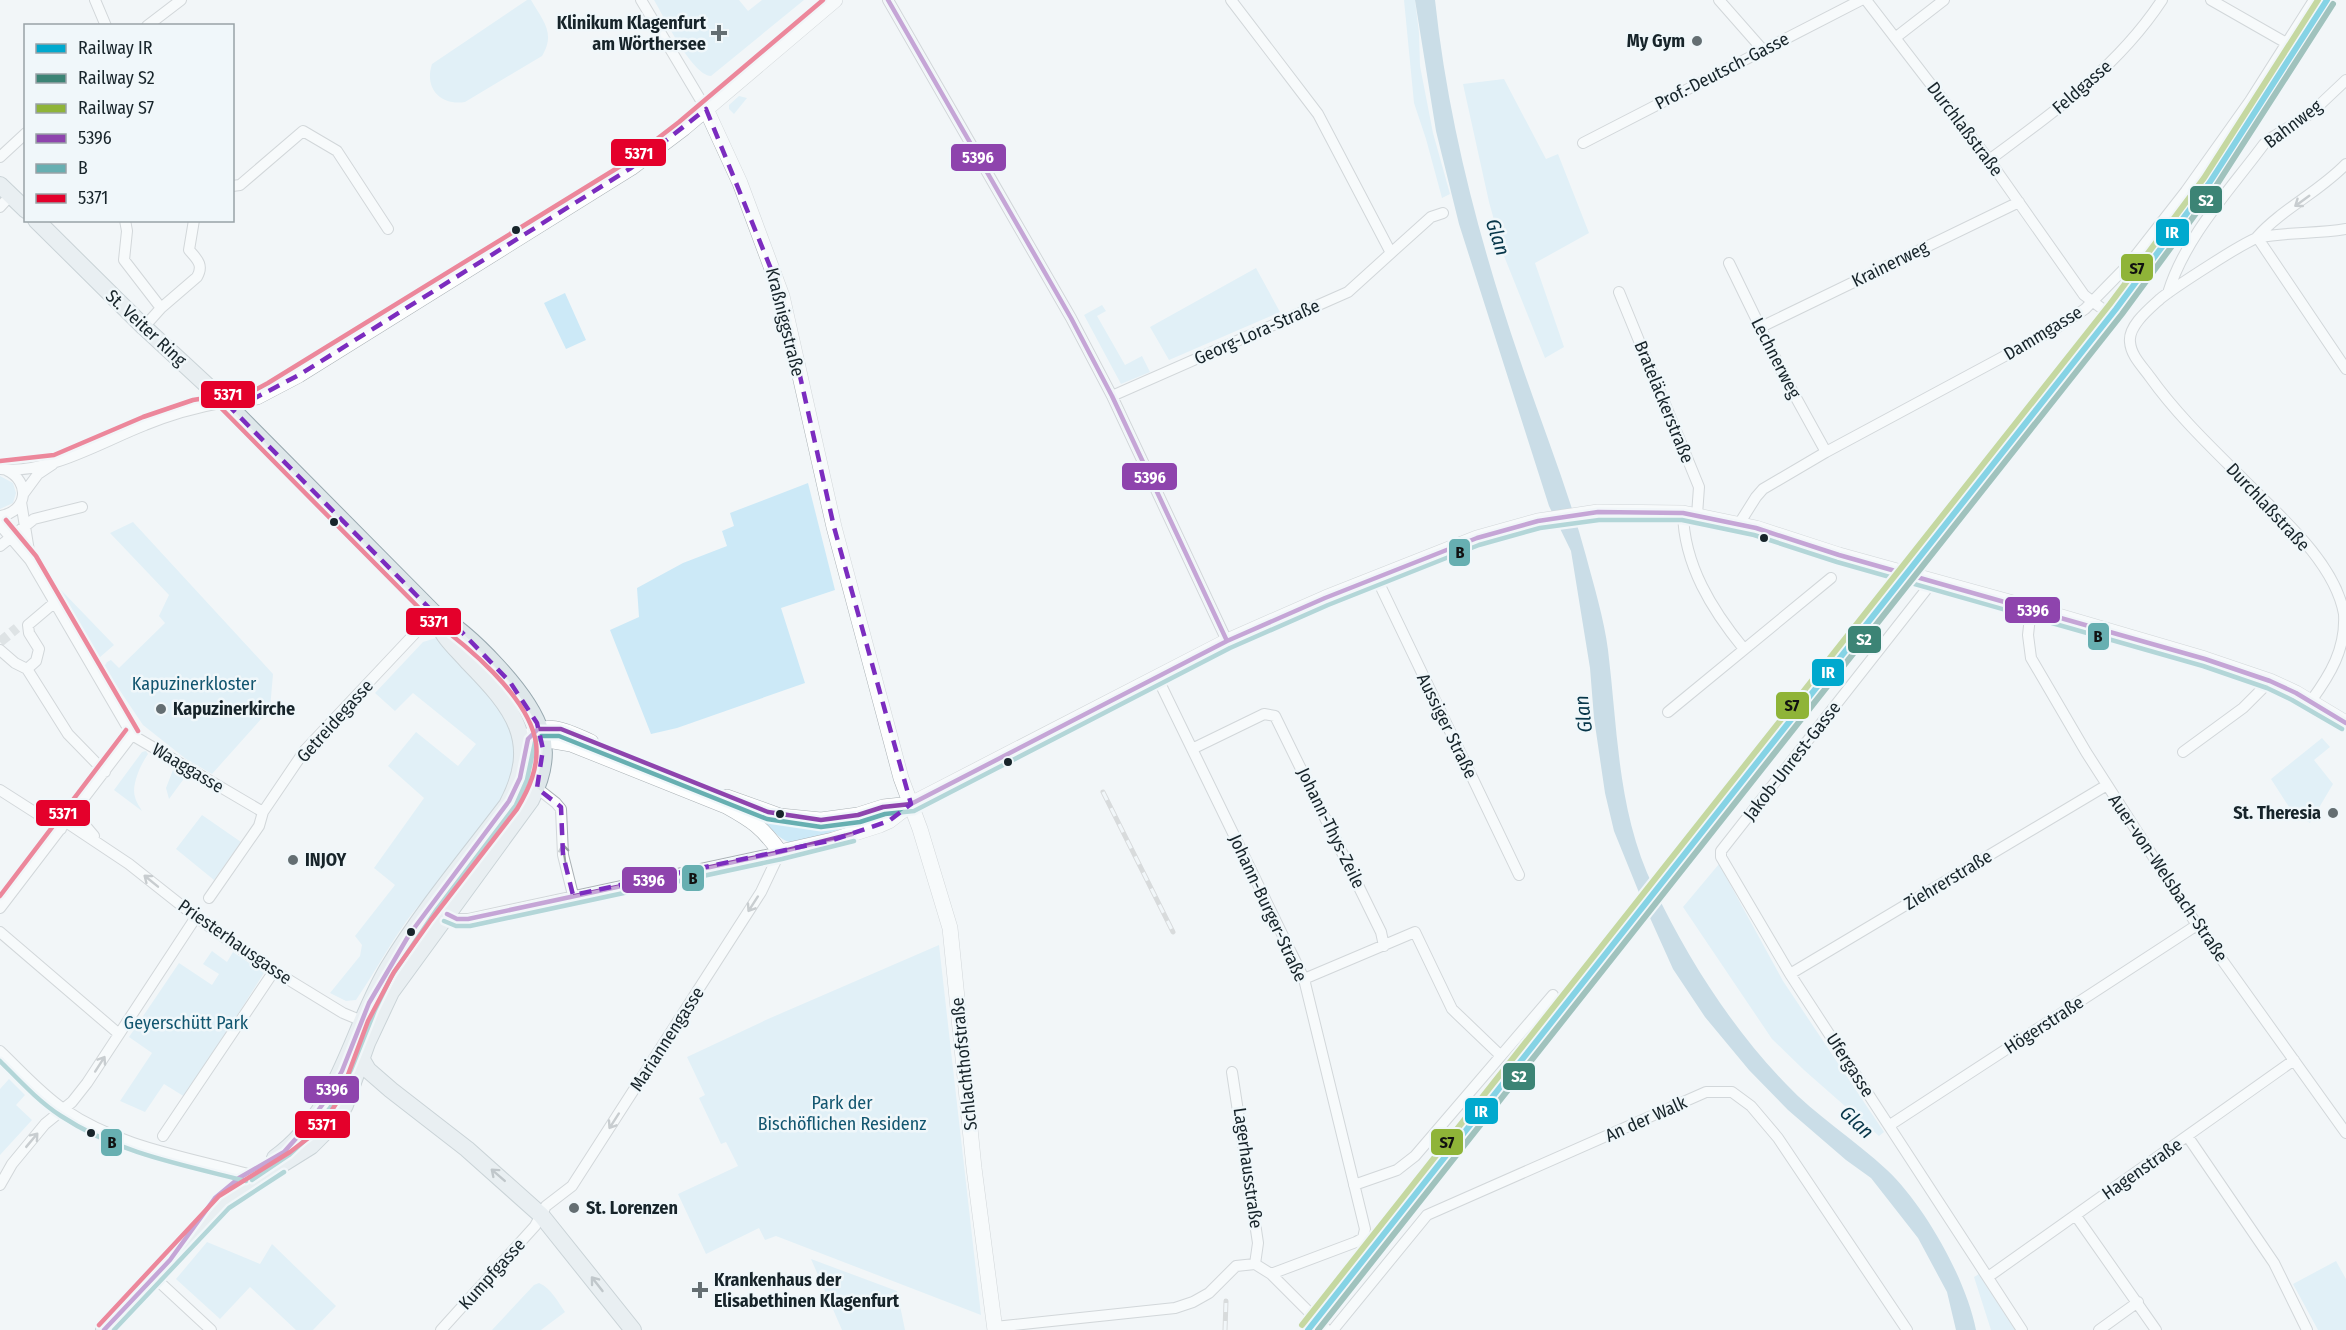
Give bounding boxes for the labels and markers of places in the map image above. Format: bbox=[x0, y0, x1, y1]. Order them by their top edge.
place label: Klinikum Klagenfurt am Wörthersee bbox=[557, 12, 707, 55]
marker: Klinikum Klagenfurt am Wörthersee bbox=[710, 24, 728, 42]
place label: My Gym bbox=[1627, 30, 1685, 52]
marker: My Gym bbox=[1690, 34, 1704, 48]
unlabelled marker bbox=[510, 224, 522, 236]
unlabelled marker bbox=[328, 516, 340, 528]
unlabelled marker bbox=[1758, 532, 1770, 544]
place label: Kapuzinerkirche bbox=[173, 698, 295, 720]
marker: Kapuzinerkirche bbox=[154, 702, 168, 716]
unlabelled marker bbox=[1002, 756, 1014, 768]
place label: St. Theresia bbox=[2233, 802, 2321, 824]
marker: St. Theresia bbox=[2326, 806, 2340, 820]
unlabelled marker bbox=[774, 808, 786, 820]
place label: INJOY bbox=[305, 849, 347, 871]
marker: INJOY bbox=[286, 853, 300, 867]
unlabelled marker bbox=[405, 926, 417, 938]
unlabelled marker bbox=[85, 1127, 97, 1139]
place label: St. Lorenzen bbox=[586, 1197, 678, 1219]
marker: St. Lorenzen bbox=[567, 1201, 581, 1215]
place label: Krankenhaus der Elisabethinen Klagenfurt bbox=[714, 1269, 900, 1312]
marker: Krankenhaus der Elisabethinen Klagenfurt bbox=[691, 1281, 709, 1299]

